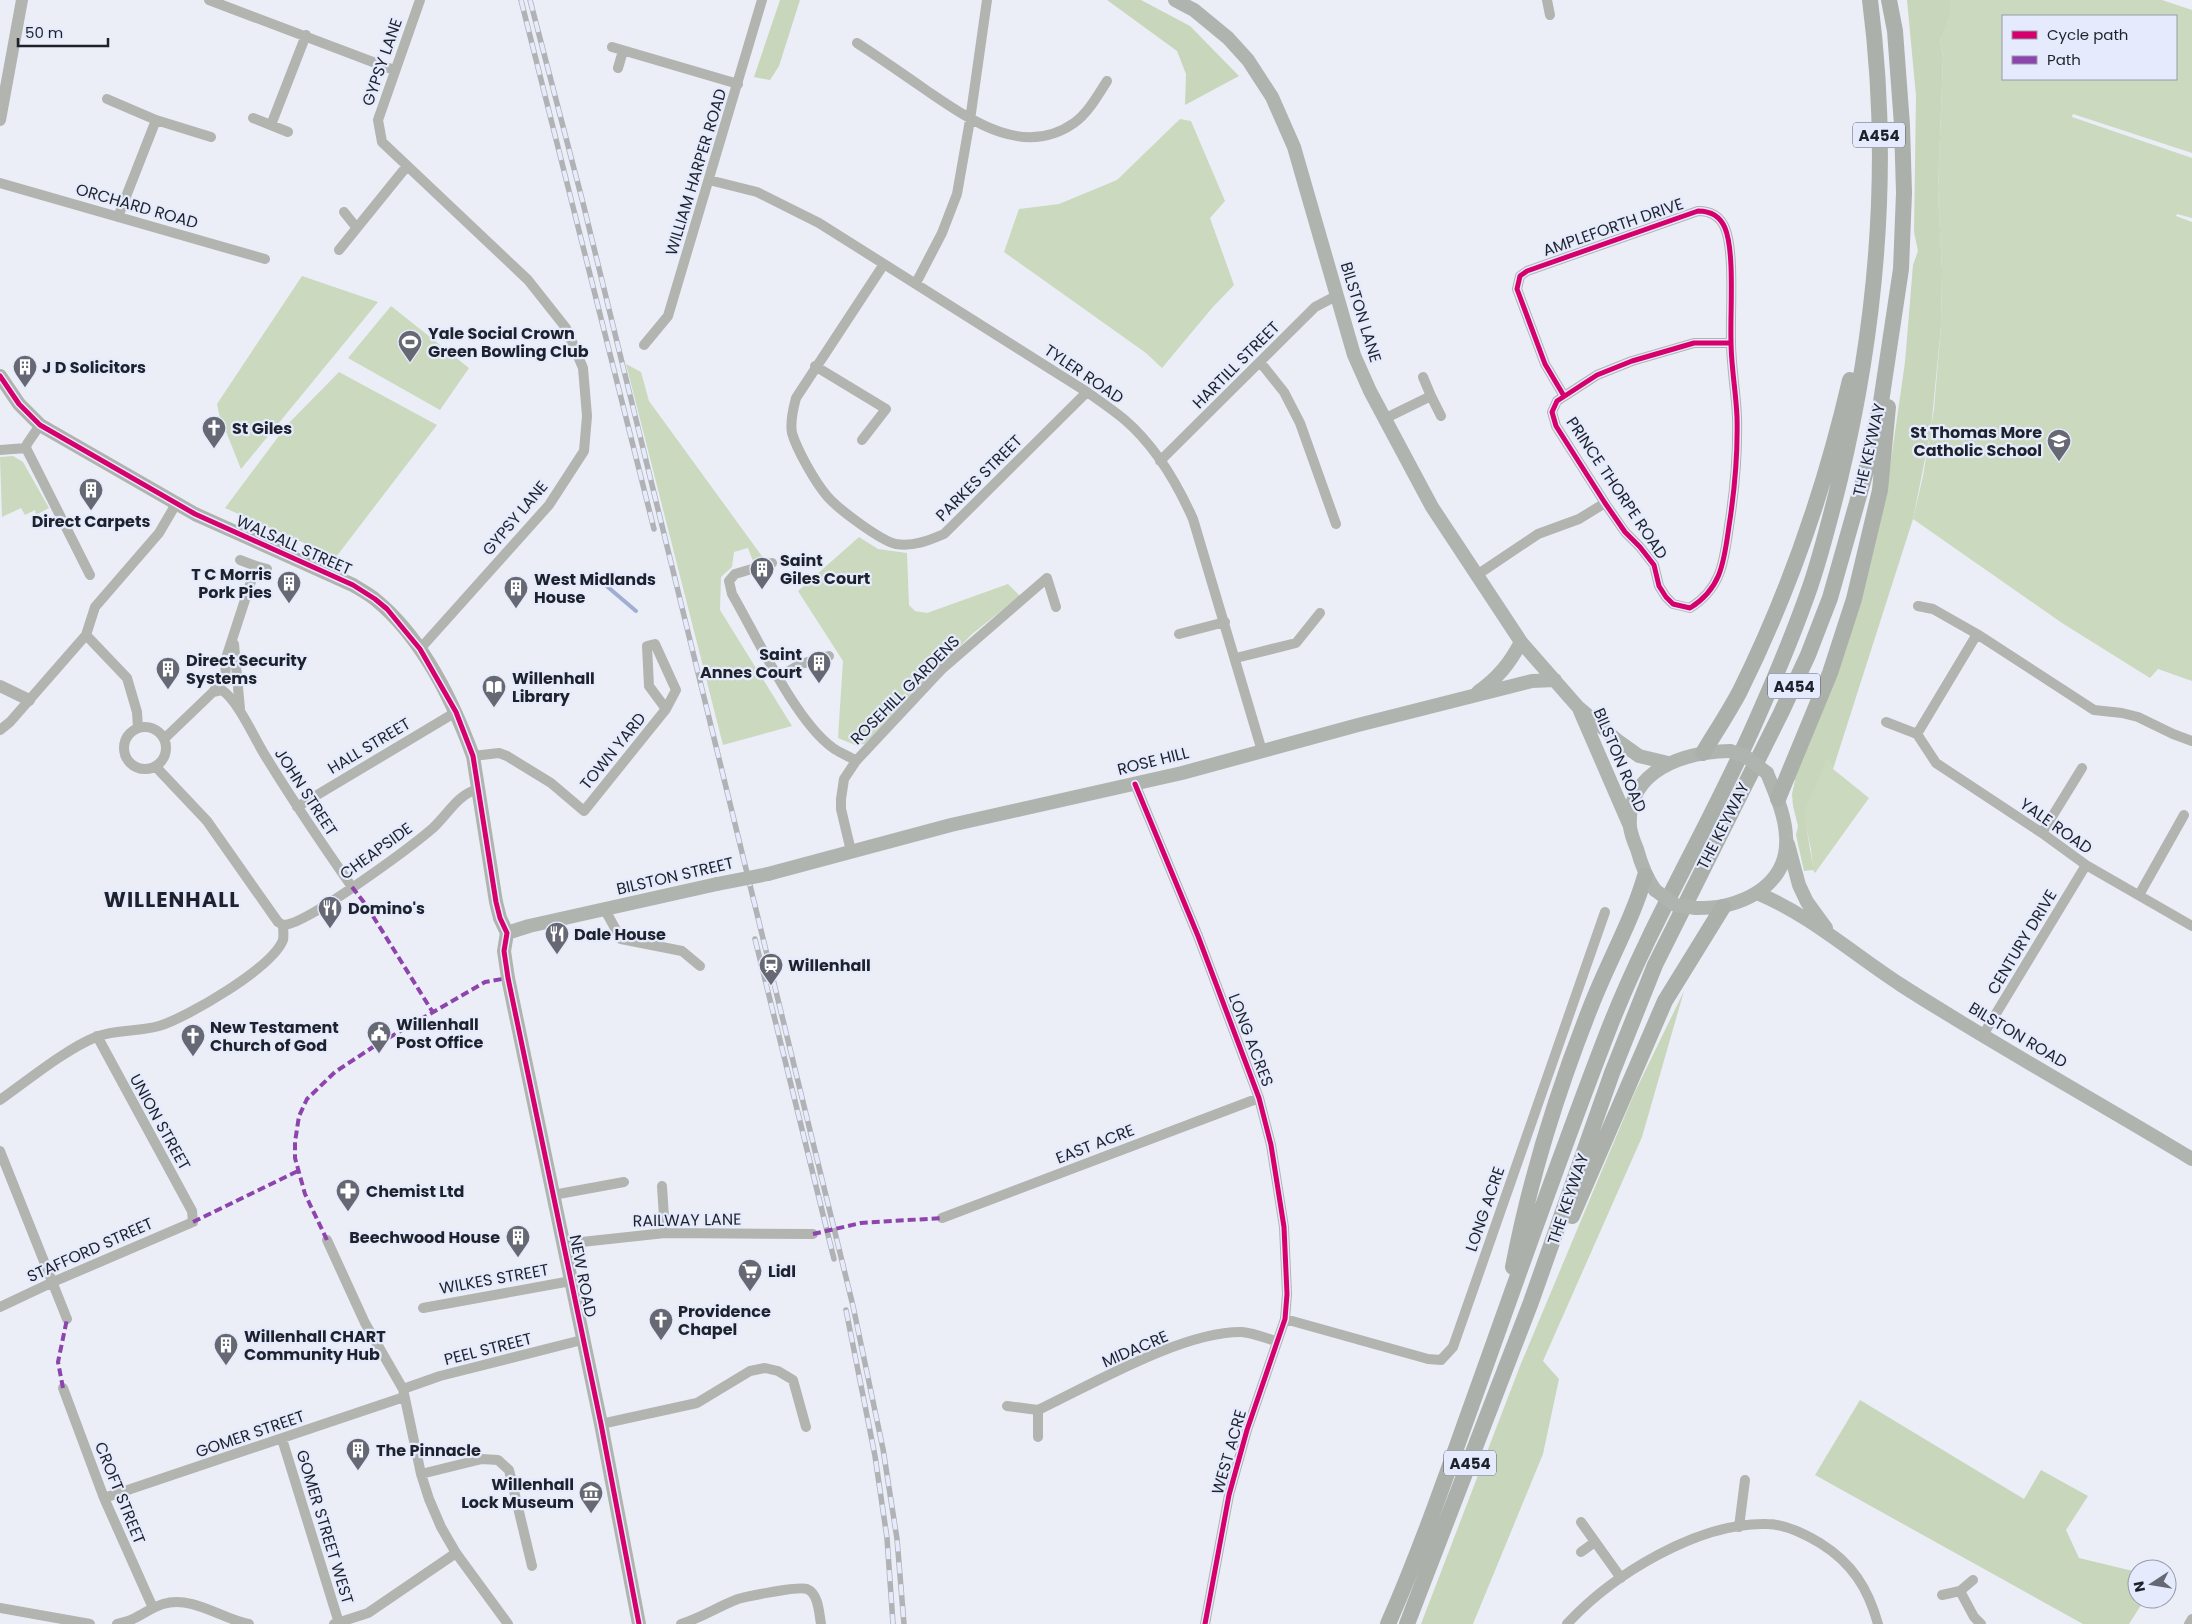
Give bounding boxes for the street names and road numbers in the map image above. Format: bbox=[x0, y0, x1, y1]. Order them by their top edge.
street label: GYPSY LANE bbox=[356, 15, 408, 109]
street label: WILLIAM HARPER ROAD bbox=[660, 86, 732, 258]
road number: A454 bbox=[1853, 122, 1905, 148]
street label: ORCHARD ROAD bbox=[73, 178, 201, 234]
street label: AMPLEFORTH DRIVE bbox=[1540, 192, 1686, 262]
street label: BILSTON LANE bbox=[1335, 259, 1387, 365]
street label: HARTILL STREET bbox=[1187, 316, 1285, 414]
street label: TYLER ROAD bbox=[1040, 339, 1128, 409]
street label: THE KEYWAY bbox=[1847, 400, 1891, 499]
street label: PRINCE THORPE ROAD bbox=[1561, 412, 1673, 564]
street label: PARKES STREET bbox=[931, 429, 1028, 526]
street label: GYPSY LANE bbox=[477, 476, 553, 560]
street label: WALSALL STREET bbox=[232, 509, 356, 581]
street label: ROSEHILL GARDENS bbox=[845, 630, 965, 750]
road number: A454 bbox=[1768, 674, 1820, 698]
street label: BILSTON ROAD bbox=[1588, 704, 1652, 816]
street label: TOWN YARD bbox=[575, 707, 651, 795]
street label: HALL STREET bbox=[323, 712, 415, 780]
street label: ROSE HILL bbox=[1115, 741, 1191, 781]
street label: JOHN STREET bbox=[269, 744, 343, 841]
street label: THE KEYWAY bbox=[1691, 778, 1755, 874]
street label: YALE ROAD bbox=[2015, 793, 2097, 859]
street label: CHEAPSIDE bbox=[335, 817, 417, 885]
street label: BILSTON STREET bbox=[614, 851, 736, 901]
street label: CENTURY DRIVE bbox=[1982, 885, 2062, 999]
street label: LONG ACRES bbox=[1223, 990, 1279, 1090]
street label: BILSTON ROAD bbox=[1964, 997, 2072, 1073]
street label: UNION STREET bbox=[124, 1070, 196, 1175]
street label: EAST ACRE bbox=[1052, 1119, 1138, 1169]
street label: THE KEYWAY bbox=[1542, 1150, 1595, 1248]
street label: LONG ACRE bbox=[1460, 1163, 1510, 1255]
street label: RAILWAY LANE bbox=[633, 1208, 741, 1232]
street label: STAFFORD STREET bbox=[23, 1212, 157, 1288]
street label: NEW ROAD bbox=[564, 1233, 602, 1319]
street label: WILKES STREET bbox=[437, 1258, 551, 1300]
street label: MIDACRE bbox=[1098, 1325, 1172, 1373]
street label: PEEL STREET bbox=[442, 1327, 535, 1371]
street label: GOMER STREET bbox=[192, 1404, 308, 1463]
street label: WEST ACRE bbox=[1206, 1407, 1252, 1497]
street label: CROFT STREET bbox=[89, 1438, 151, 1548]
street label: GOMER STREET WEST bbox=[291, 1447, 359, 1607]
road number: A454 bbox=[1444, 1450, 1496, 1476]

